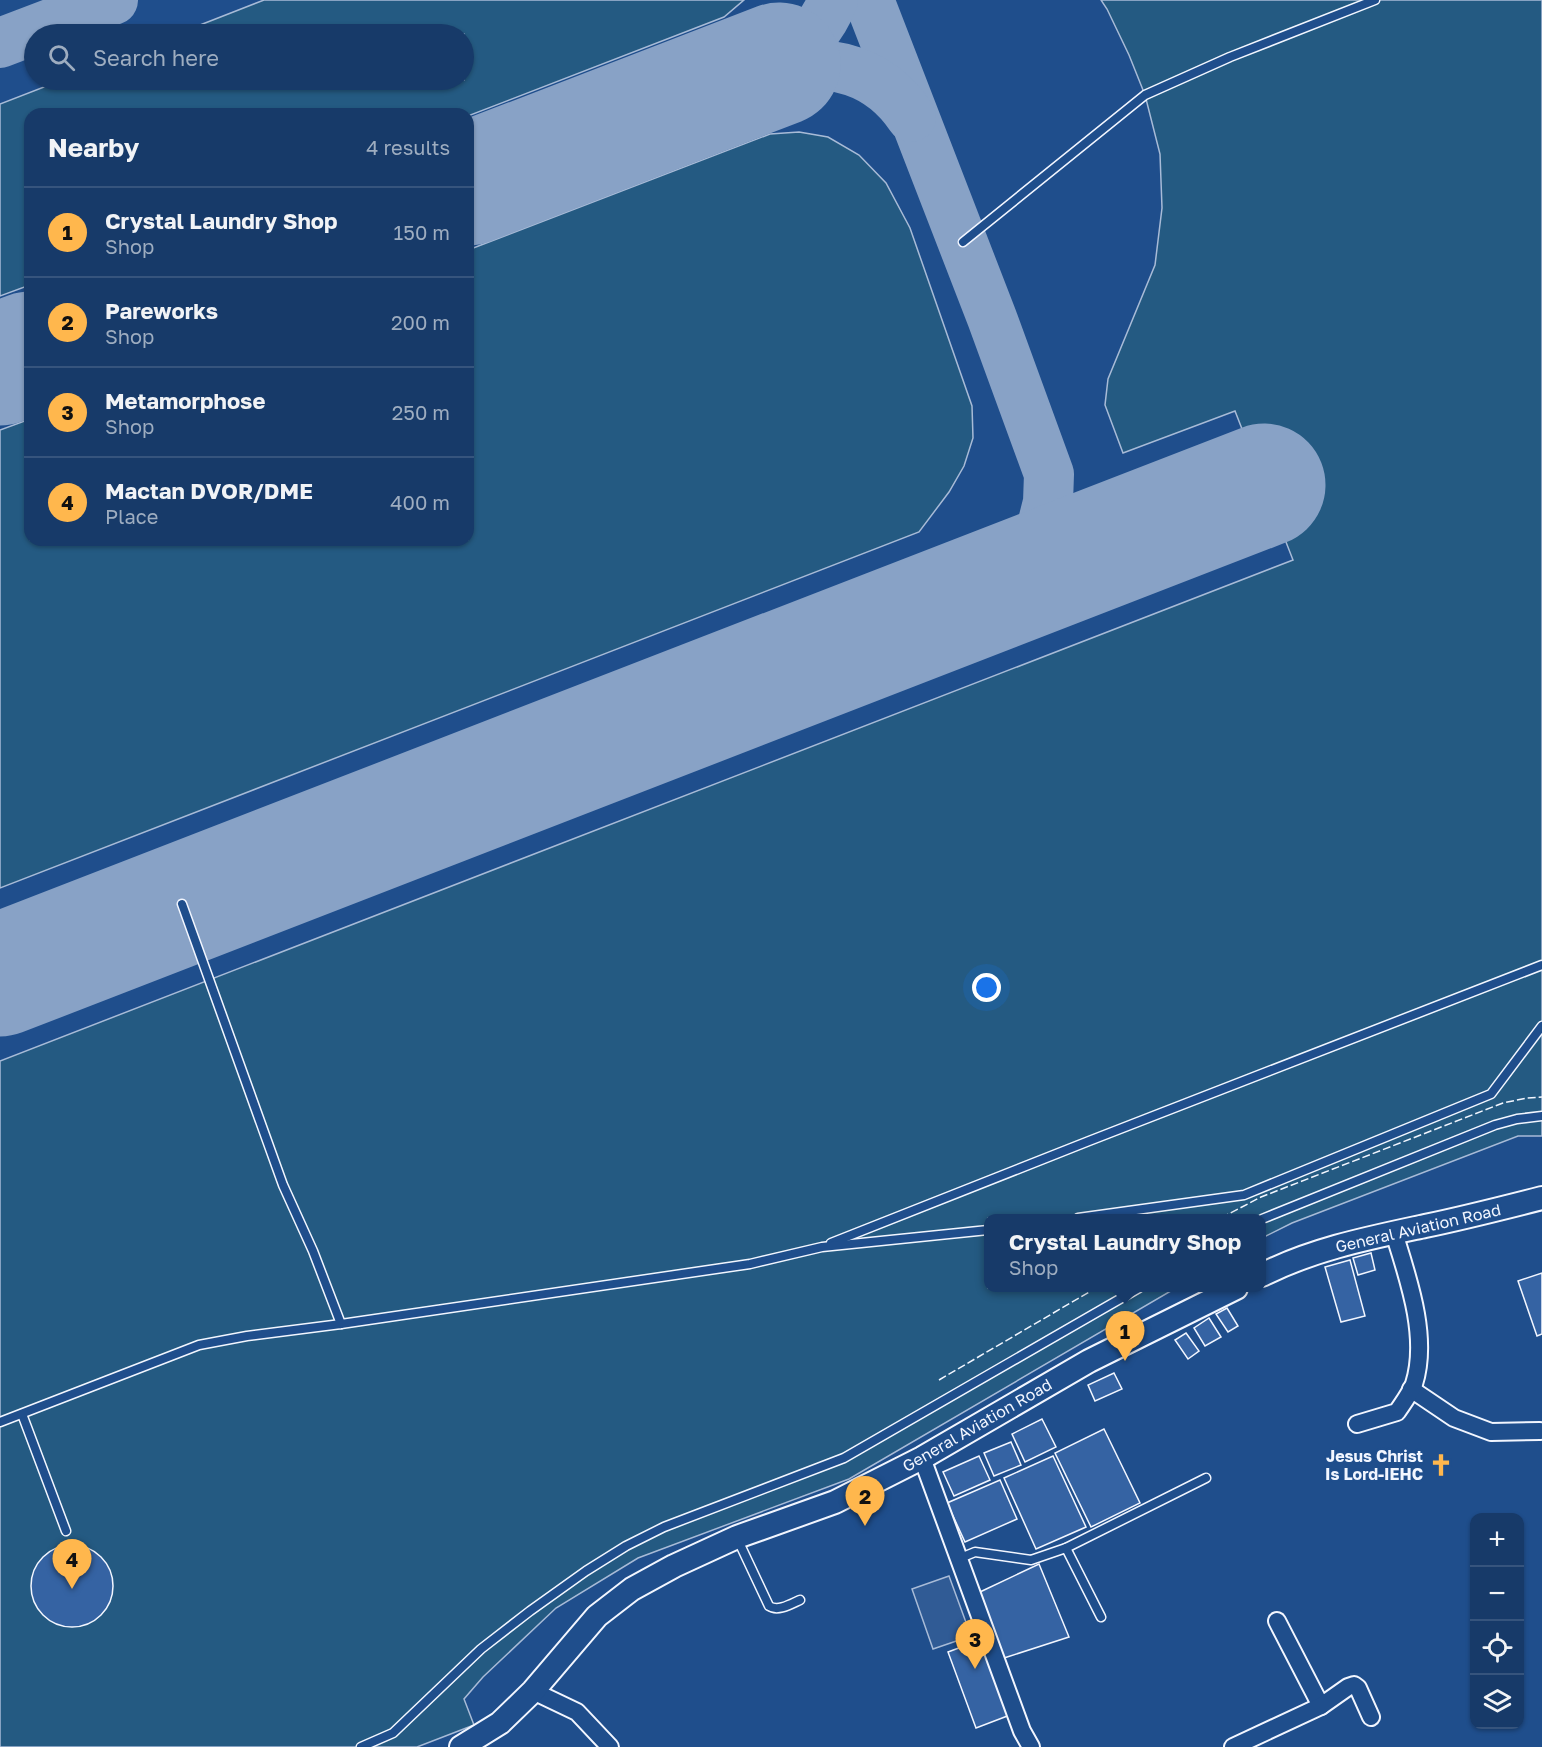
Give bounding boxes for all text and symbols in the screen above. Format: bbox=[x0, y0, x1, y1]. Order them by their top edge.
search box bbox=[24, 24, 474, 90]
icon: search bbox=[45, 41, 78, 74]
text: Search here bbox=[93, 44, 219, 71]
text: Nearby bbox=[48, 132, 139, 163]
text: 4 results bbox=[366, 135, 450, 159]
text: Crystal Laundry Shop bbox=[105, 207, 337, 234]
text: 1 bbox=[62, 220, 73, 244]
text: 150 m bbox=[394, 220, 450, 244]
text: Shop bbox=[105, 234, 154, 258]
text: Pareworks bbox=[105, 297, 218, 324]
text: 2 bbox=[61, 310, 74, 334]
text: 200 m bbox=[391, 310, 450, 334]
text: Shop bbox=[105, 324, 154, 348]
text: Metamorphose bbox=[105, 387, 265, 414]
text: 3 bbox=[61, 400, 74, 424]
text: 250 m bbox=[392, 400, 450, 424]
text: Shop bbox=[105, 414, 154, 438]
text: Mactan DVOR/DME bbox=[105, 477, 313, 504]
text: 4 bbox=[61, 490, 74, 514]
text: 400 m bbox=[390, 490, 450, 514]
text: Place bbox=[105, 504, 158, 528]
your location bbox=[972, 973, 1001, 1002]
street label: General Aviation Road bbox=[1333, 1199, 1503, 1257]
popup bbox=[984, 1214, 1266, 1292]
text: Crystal Laundry Shop bbox=[1009, 1228, 1241, 1255]
text: Shop bbox=[1009, 1255, 1058, 1279]
pin: 1 bbox=[1106, 1312, 1144, 1361]
street label: General Aviation Road bbox=[899, 1374, 1055, 1476]
place label: Jesus Christ Is Lord-IEHC bbox=[1325, 1446, 1423, 1484]
church icon: Jesus Christ Is Lord-IEHC bbox=[1428, 1452, 1454, 1478]
pin: 2 bbox=[846, 1476, 884, 1526]
map controls bbox=[1470, 1513, 1524, 1729]
button: + bbox=[1470, 1513, 1524, 1567]
pin: 4 bbox=[52, 1540, 92, 1589]
button: − bbox=[1470, 1567, 1524, 1621]
pin: 3 bbox=[956, 1620, 994, 1669]
button: locate bbox=[1470, 1621, 1524, 1675]
button: layers bbox=[1470, 1675, 1524, 1729]

